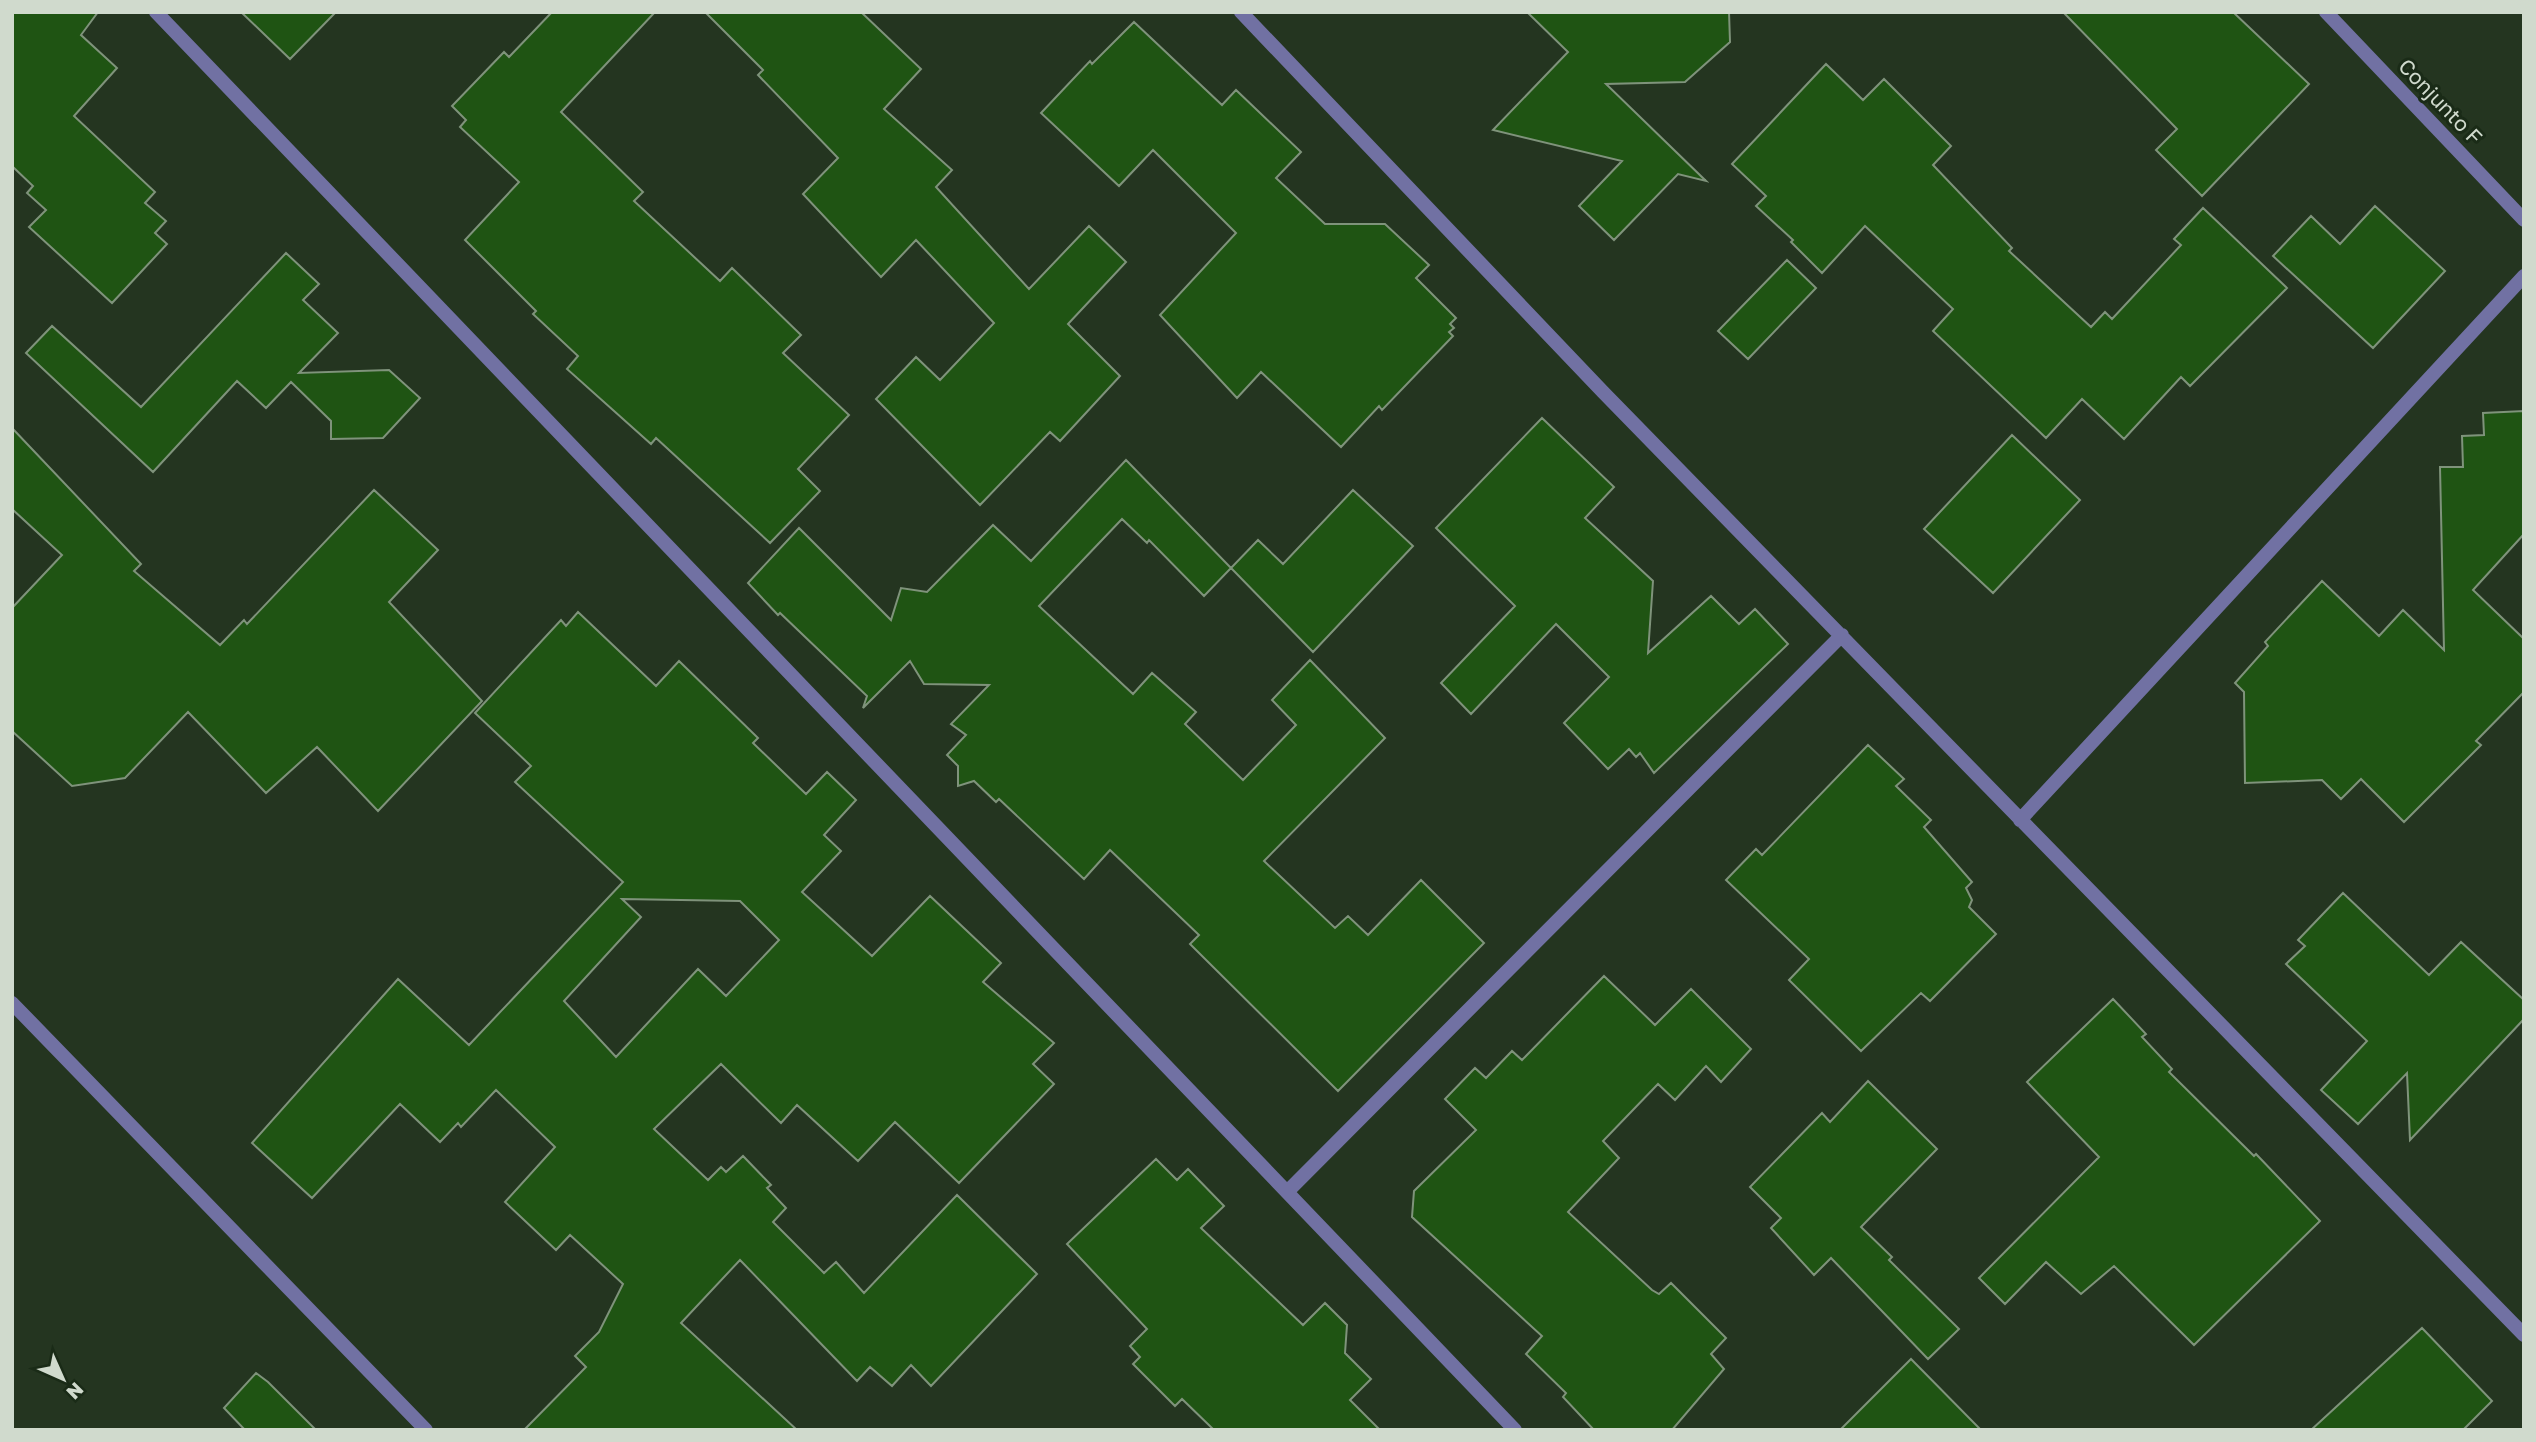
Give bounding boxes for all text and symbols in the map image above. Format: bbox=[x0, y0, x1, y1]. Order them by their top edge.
street label: Conjunto F bbox=[2393, 53, 2488, 150]
north arrow bbox=[28, 1344, 98, 1414]
text: N bbox=[62, 1378, 89, 1405]

